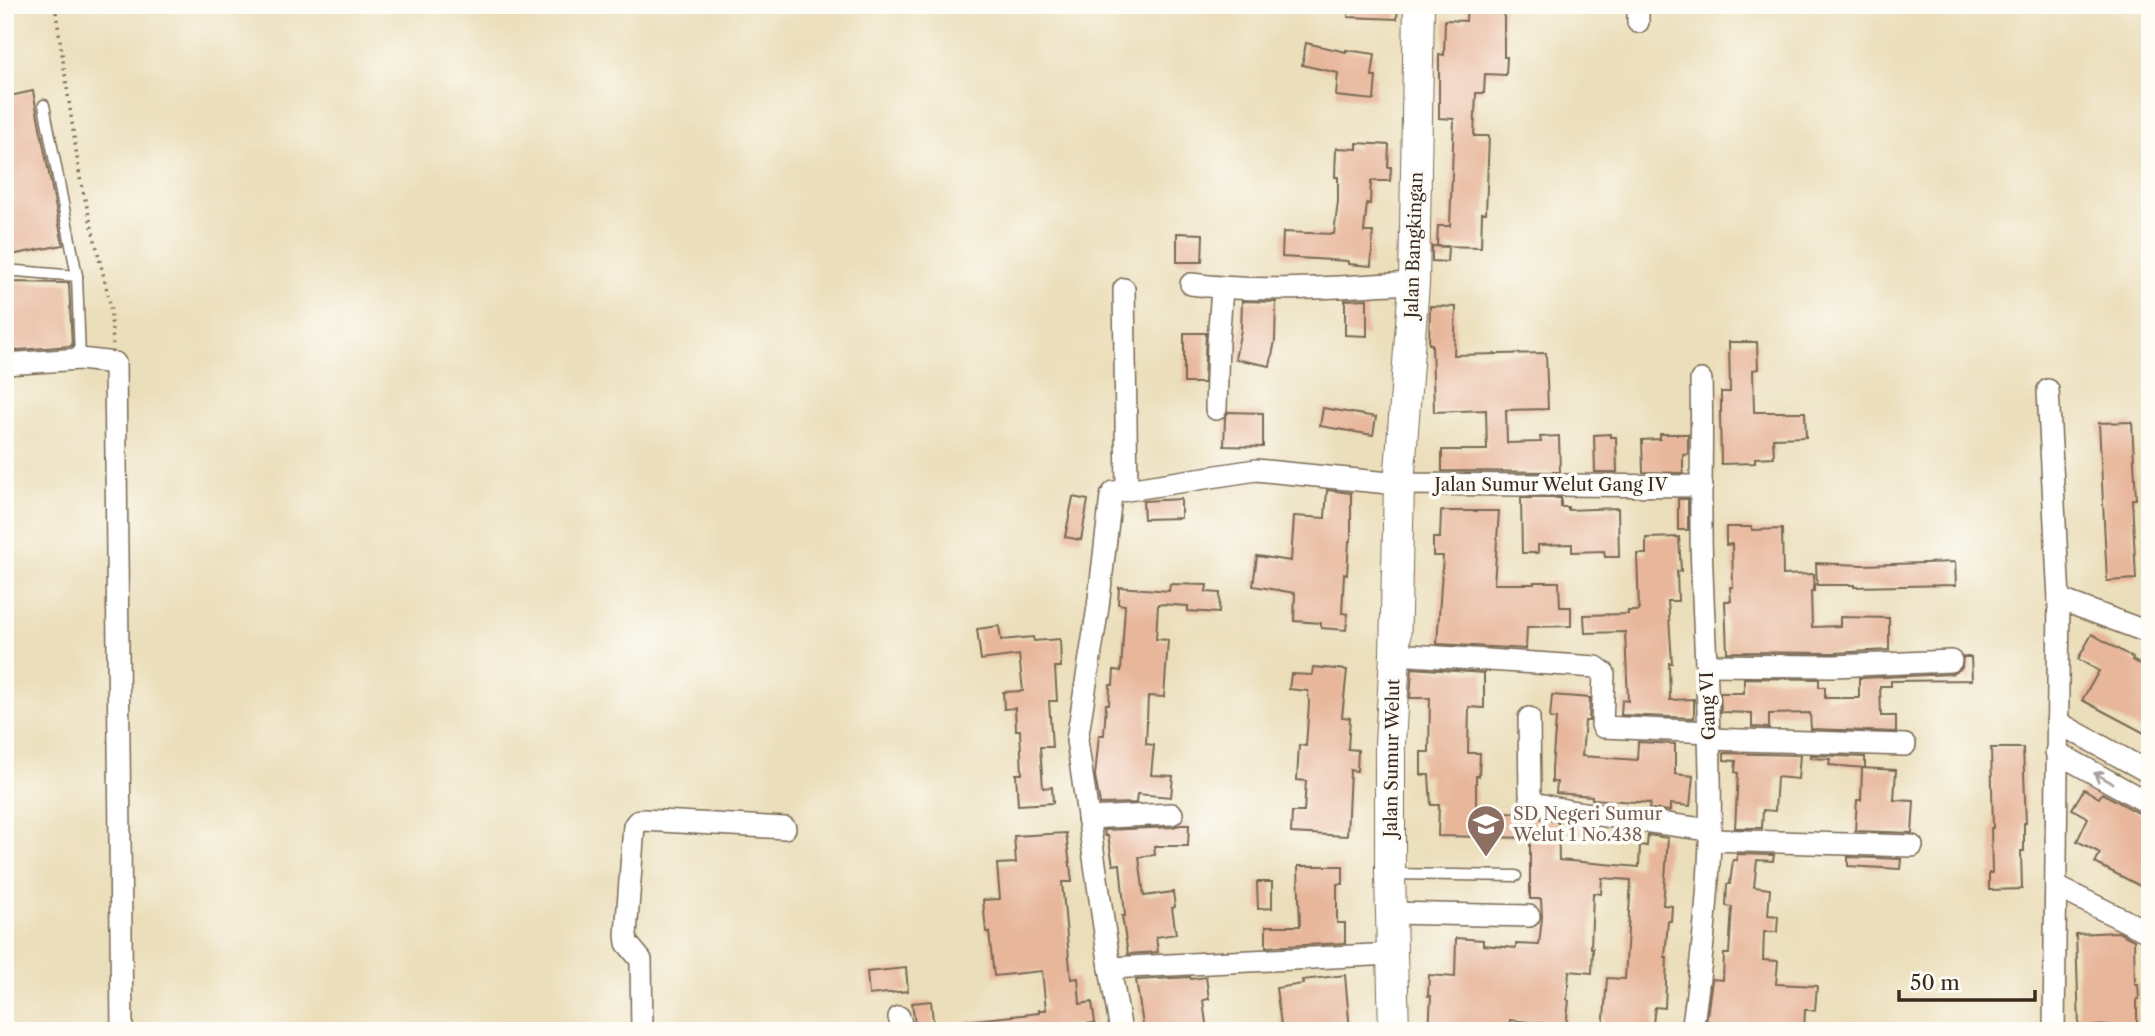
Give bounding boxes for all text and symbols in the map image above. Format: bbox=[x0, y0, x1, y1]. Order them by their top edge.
street label: Jalan Bangkingan bbox=[1400, 171, 1428, 322]
street label: Jalan Sumur Welut Gang IV bbox=[1432, 474, 1668, 496]
street label: Gang VI bbox=[1696, 671, 1720, 741]
street label: Jalan Sumur Welut bbox=[1380, 678, 1404, 841]
one-way arrow bbox=[2093, 771, 2114, 784]
school or university icon: SD Negeri Sumur Welut 1 No.438 bbox=[1465, 803, 1507, 858]
place label: SD Negeri Sumur Welut 1 No.438 bbox=[1512, 803, 1663, 846]
scale bar bbox=[1899, 959, 2036, 1003]
text: 50 m bbox=[1910, 970, 1960, 995]

